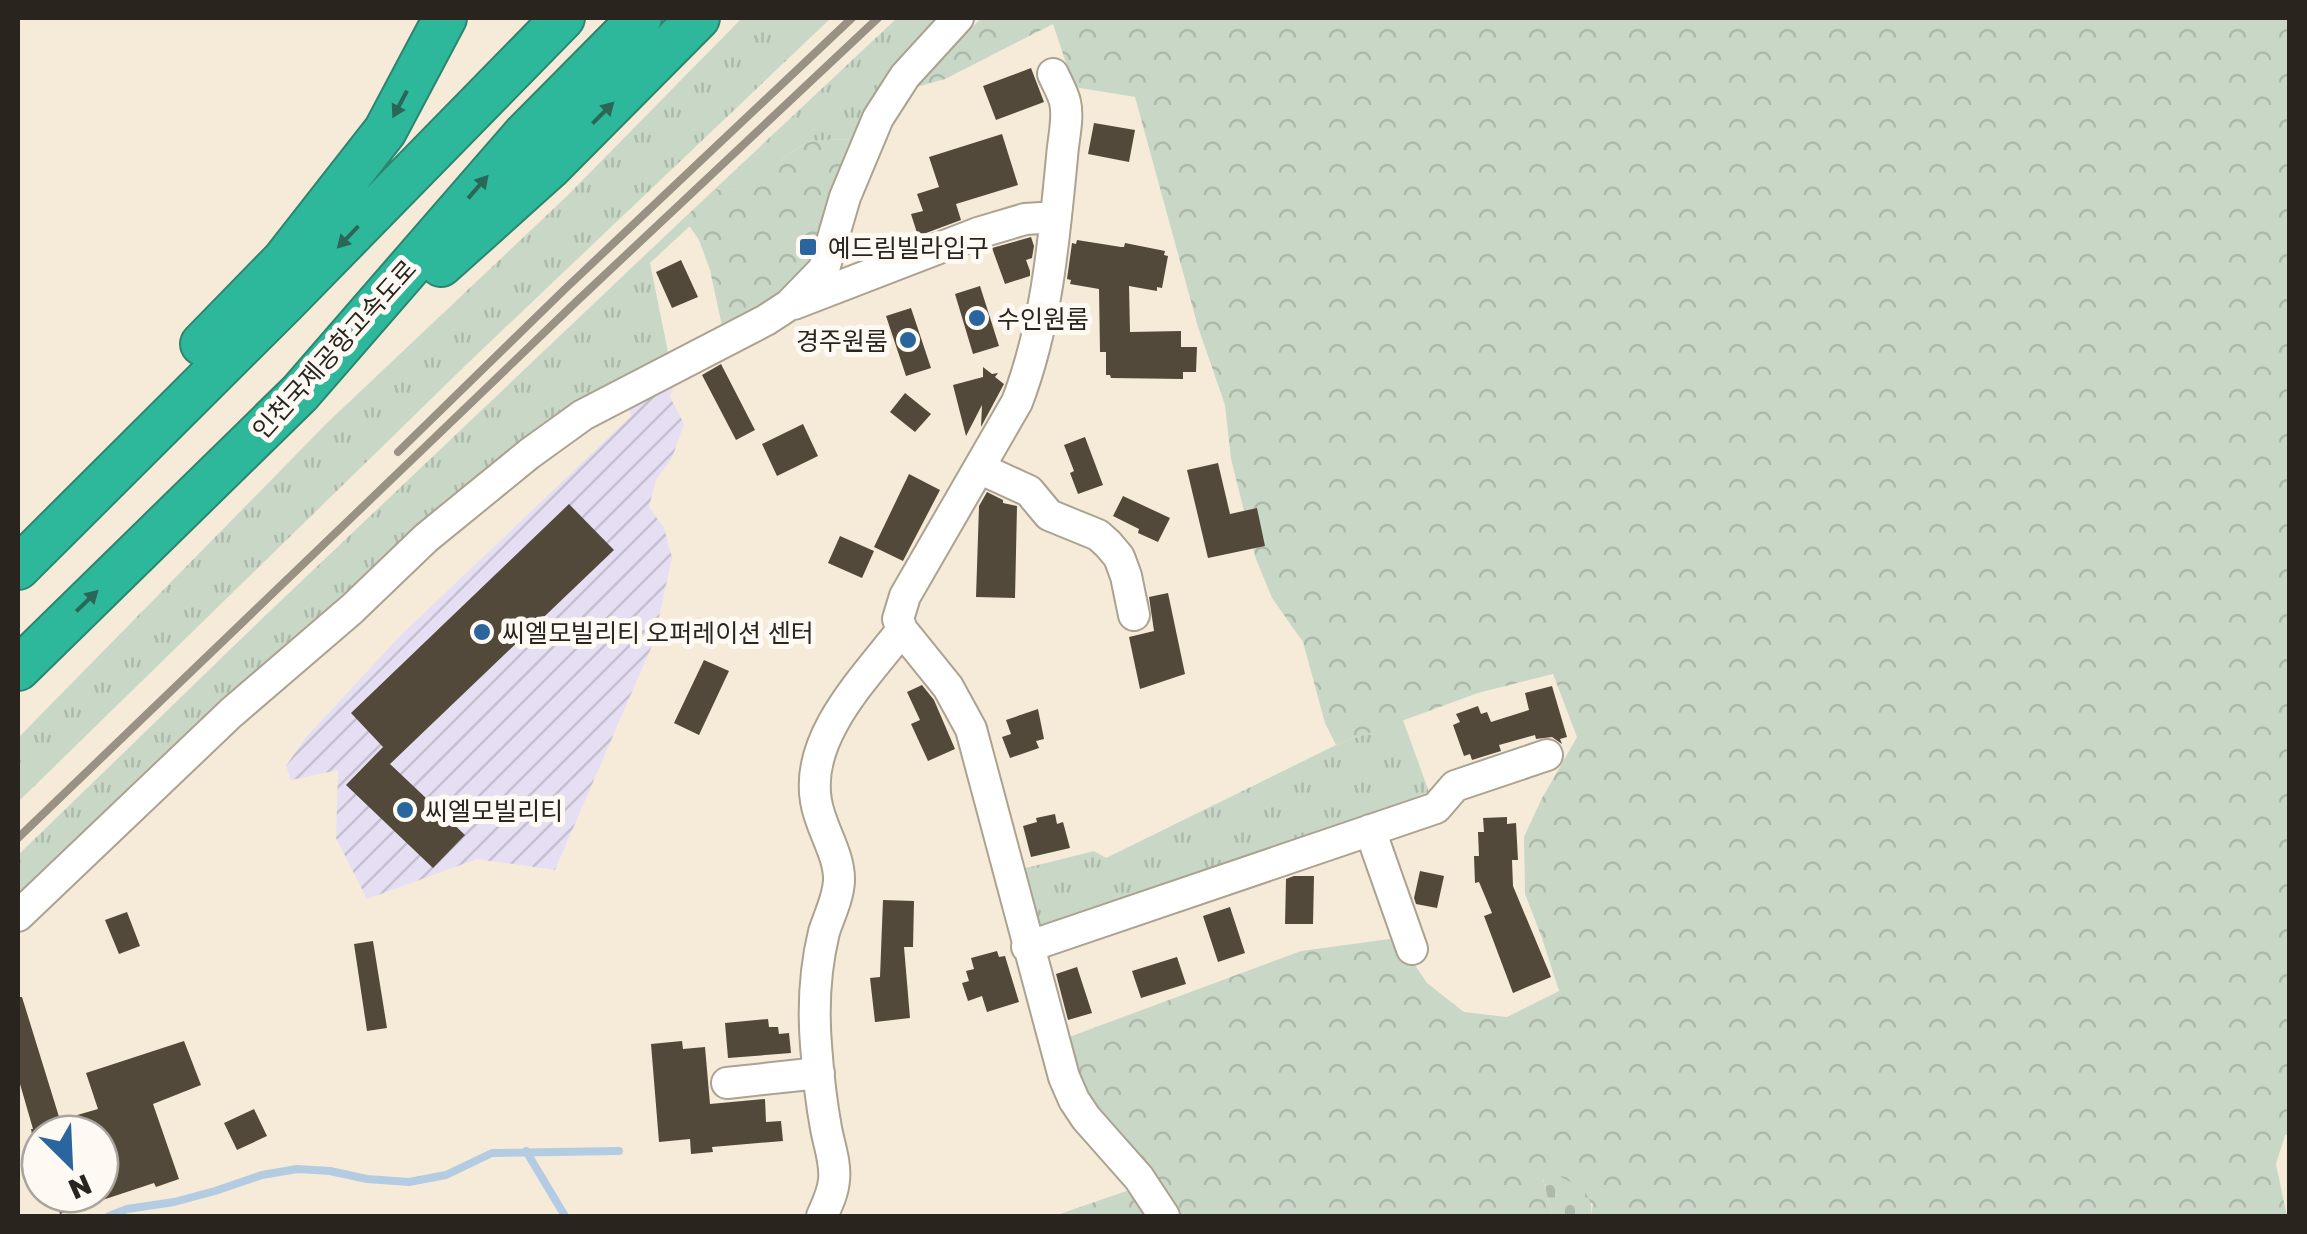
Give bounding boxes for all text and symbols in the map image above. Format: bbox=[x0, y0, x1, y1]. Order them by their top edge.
one-way arrow bbox=[392, 89, 409, 118]
one-way arrow bbox=[591, 101, 614, 125]
one-way arrow bbox=[467, 175, 489, 200]
one-way arrow bbox=[337, 225, 361, 249]
place label: 예드림빌라입구 bbox=[828, 232, 989, 263]
marker: 예드림빌라입구 bbox=[797, 236, 819, 258]
street label: 인천국제공항고속도로 bbox=[246, 253, 422, 445]
place label: 수인원룸 bbox=[997, 303, 1089, 334]
marker: 수인원룸 bbox=[966, 307, 988, 329]
place label: 경주원룸 bbox=[796, 325, 888, 356]
marker: 경주원룸 bbox=[897, 329, 919, 351]
one-way arrow bbox=[75, 590, 99, 613]
place label: 씨엘모빌리티 오퍼레이션 센터 bbox=[502, 617, 814, 648]
marker: 씨엘모빌리티 오퍼레이션 센터 bbox=[471, 621, 493, 643]
place label: 씨엘모빌리티 bbox=[425, 795, 563, 826]
marker: 씨엘모빌리티 bbox=[394, 799, 416, 821]
north arrow bbox=[20, 1114, 120, 1214]
text: N bbox=[64, 1168, 97, 1207]

